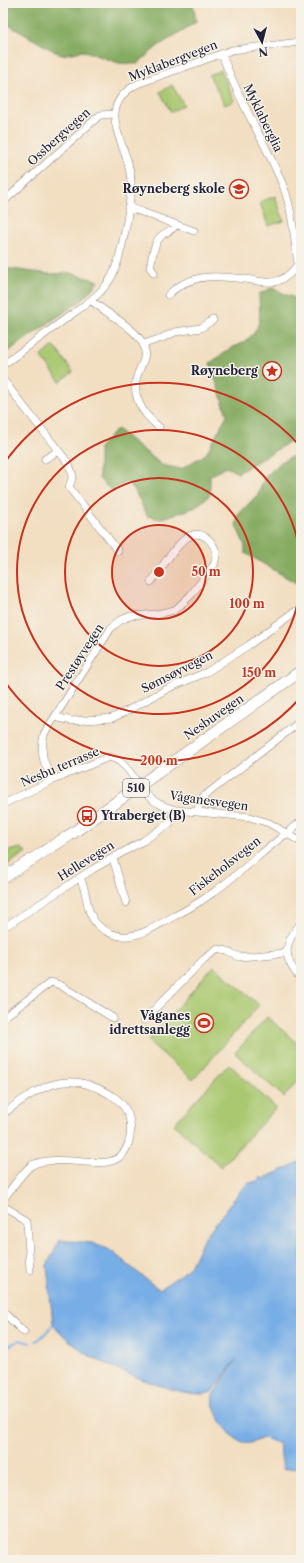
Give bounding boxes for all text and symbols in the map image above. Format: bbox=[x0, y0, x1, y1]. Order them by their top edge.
north arrow bbox=[242, 22, 282, 62]
street label: Myklabergvegen bbox=[126, 37, 220, 84]
text: N bbox=[257, 44, 269, 60]
street label: Myklaberglia bbox=[240, 81, 287, 155]
street label: Ossbergvegen bbox=[24, 104, 93, 169]
school or university icon: Røyneberg skole bbox=[228, 178, 250, 200]
place label: Røyneberg skole bbox=[123, 181, 225, 196]
place icon: Røyneberg bbox=[261, 360, 283, 382]
place label: Røyneberg bbox=[191, 363, 259, 378]
text: 50 m bbox=[191, 564, 221, 579]
centre of rings bbox=[152, 565, 166, 579]
text: 100 m bbox=[229, 596, 265, 611]
street label: Prestøyvegen bbox=[53, 620, 107, 693]
street label: Sømsøyvegen bbox=[138, 647, 216, 696]
text: 150 m bbox=[242, 665, 276, 680]
street label: Nesbuvegen bbox=[181, 690, 247, 743]
street label: Nesbu terrasse bbox=[18, 743, 102, 790]
text: 200 m bbox=[140, 753, 178, 768]
road number: 510 bbox=[123, 779, 149, 797]
street label: Våganesvegen bbox=[168, 787, 250, 814]
bus stop icon: Ytraberget (B) bbox=[76, 805, 98, 827]
place label: Ytraberget (B) bbox=[100, 808, 186, 823]
street label: Fiskeholsvegen bbox=[186, 833, 264, 898]
street label: Hellevegen bbox=[55, 837, 117, 884]
place label: Våganes idrettsanlegg bbox=[109, 1008, 191, 1037]
sports icon: Våganes idrettsanlegg bbox=[193, 1012, 215, 1034]

